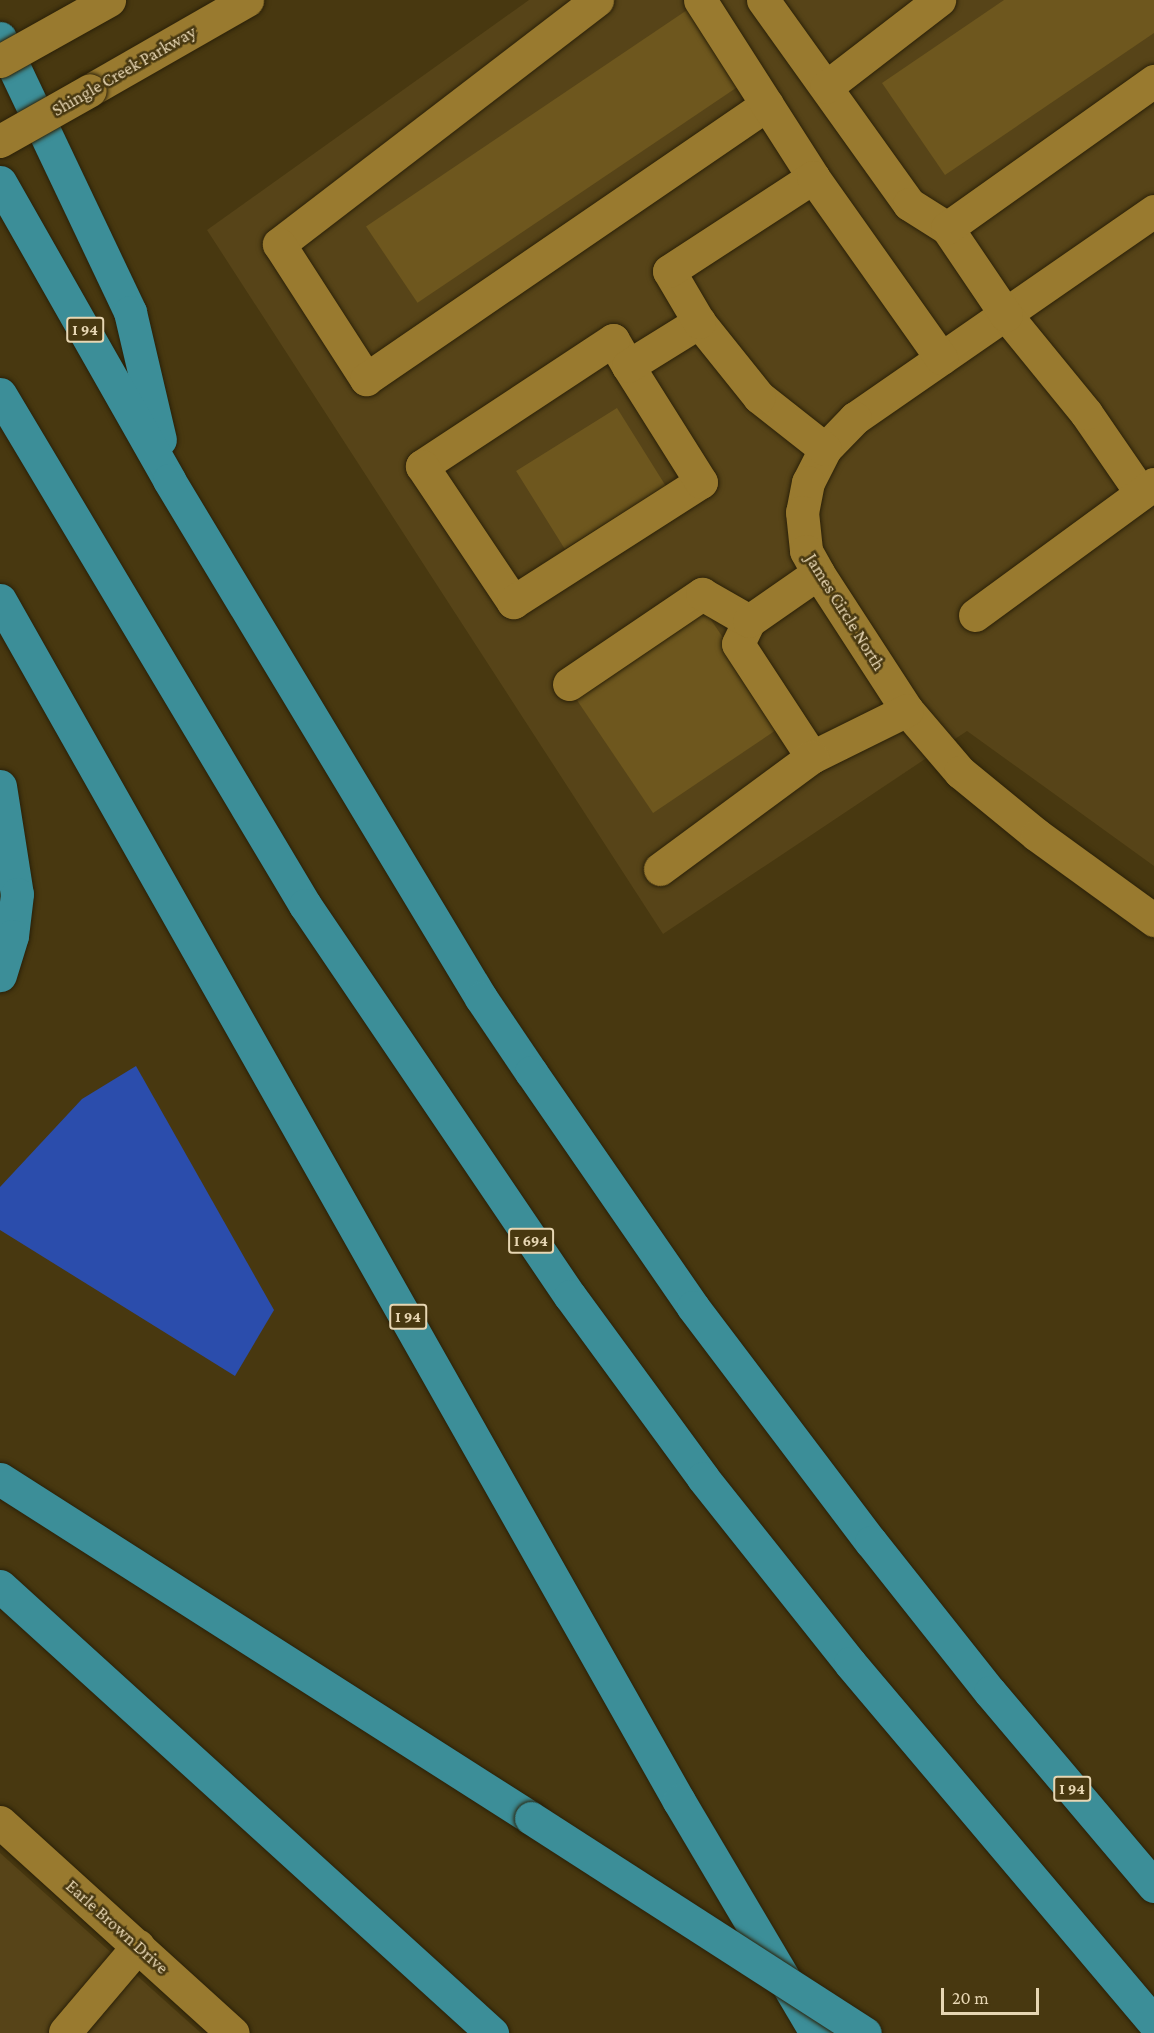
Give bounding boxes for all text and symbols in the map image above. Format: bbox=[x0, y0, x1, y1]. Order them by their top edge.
street label: Shingle Creek Parkway bbox=[48, 21, 200, 121]
road number: I 94 bbox=[66, 317, 104, 343]
street label: James Circle North bbox=[800, 550, 890, 674]
road number: I 694 bbox=[507, 1228, 555, 1254]
road number: I 94 bbox=[388, 1304, 428, 1330]
road number: I 94 bbox=[1052, 1776, 1092, 1802]
street label: Earle Brown Drive bbox=[61, 1875, 173, 1979]
scale bar bbox=[944, 1976, 1042, 2014]
text: 20 m bbox=[952, 1988, 989, 2008]

